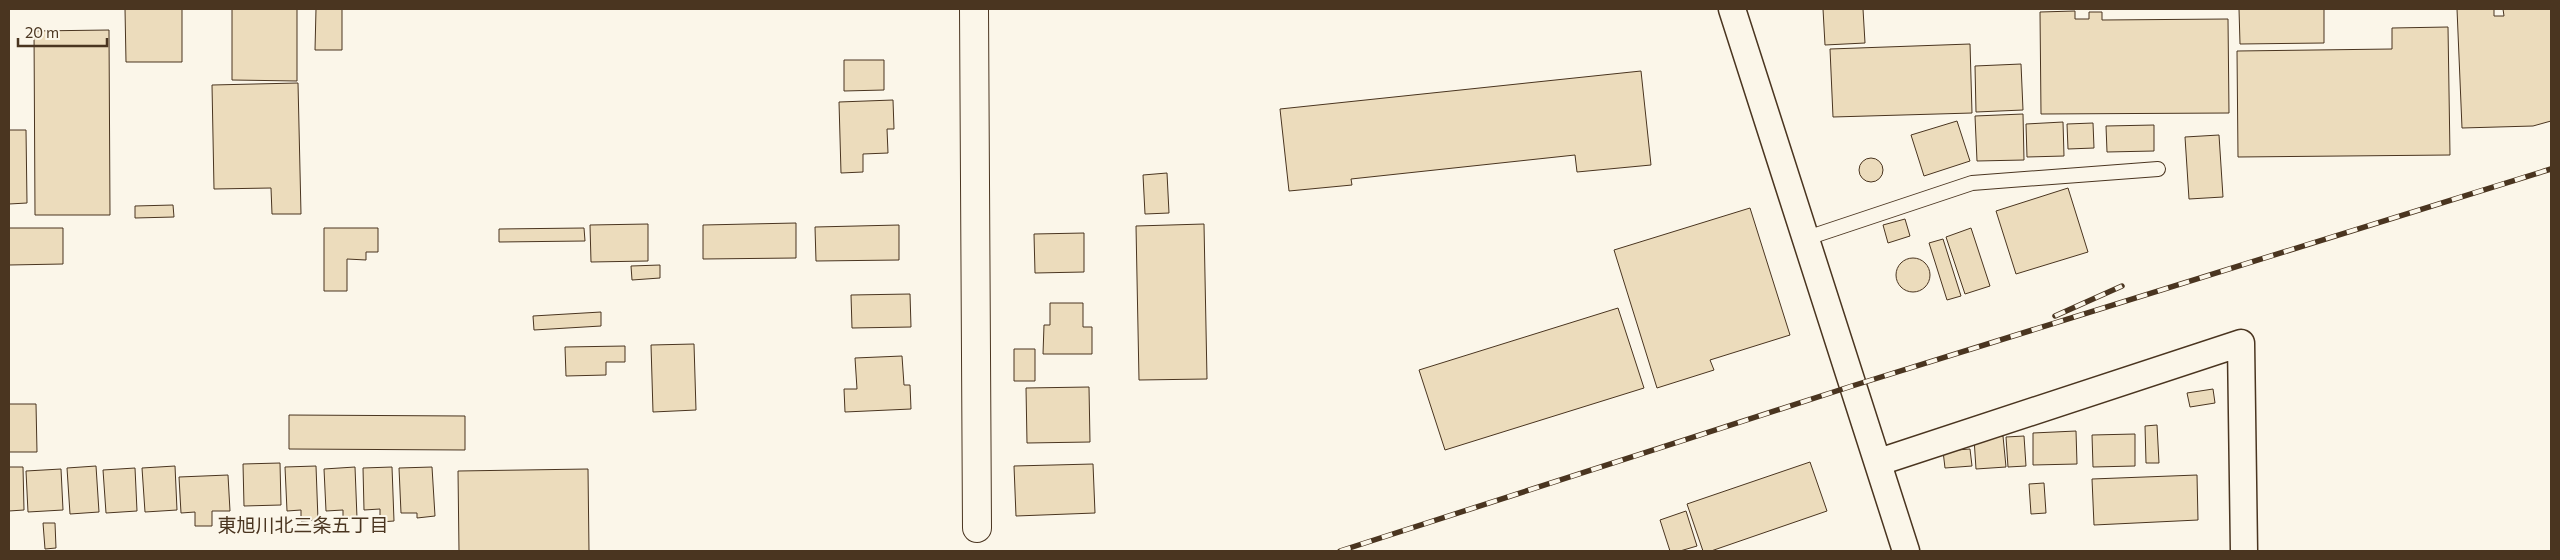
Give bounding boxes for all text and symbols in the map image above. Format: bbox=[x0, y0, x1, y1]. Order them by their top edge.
scale bar bbox=[18, 15, 106, 47]
text: 20 m bbox=[25, 23, 59, 41]
district label: 東旭川北三条五丁目 bbox=[217, 513, 389, 536]

